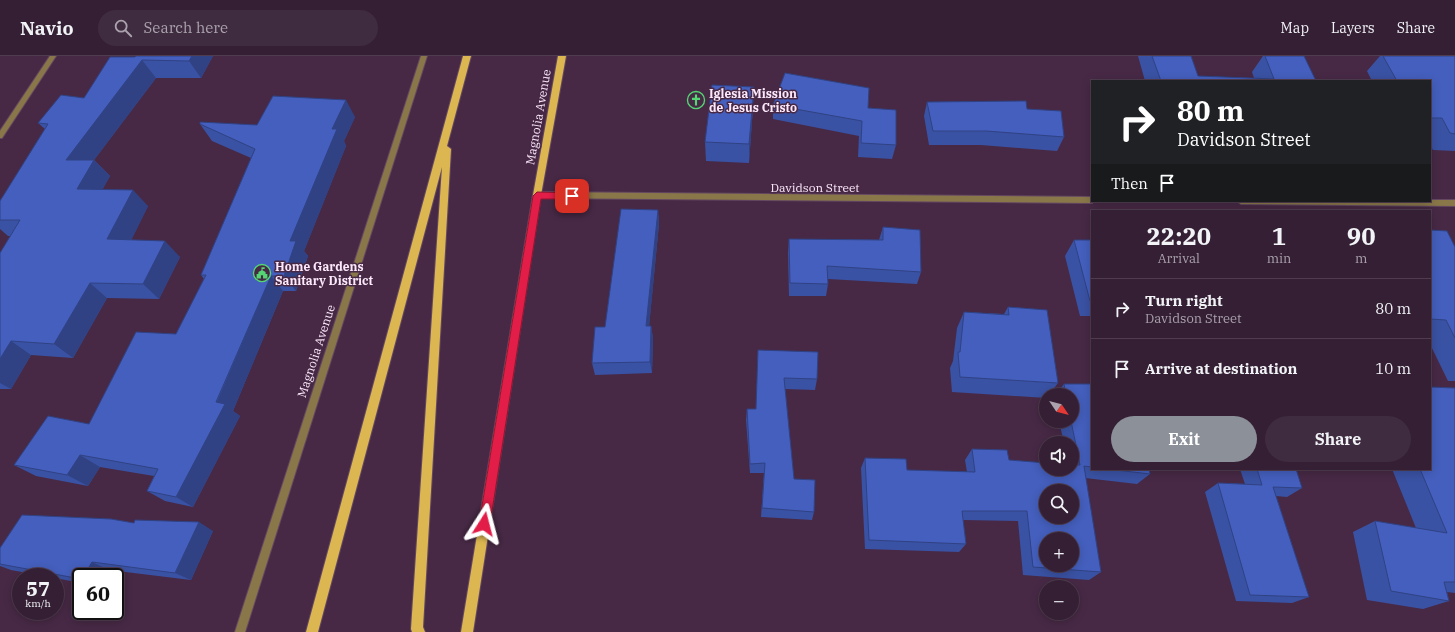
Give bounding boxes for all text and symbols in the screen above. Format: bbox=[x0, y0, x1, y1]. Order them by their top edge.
search box bbox=[98, 10, 378, 46]
text: Navio bbox=[20, 16, 74, 40]
icon: search bbox=[112, 17, 134, 39]
text: Search here bbox=[144, 18, 228, 37]
text: Map bbox=[1281, 19, 1309, 37]
text: Layers bbox=[1331, 19, 1375, 37]
text: Share bbox=[1397, 19, 1435, 37]
street label: Magnolia Avenue bbox=[522, 68, 554, 166]
place label: Iglesia Mission de Jesus Cristo bbox=[709, 86, 797, 115]
church icon: Iglesia Mission de Jesus Cristo bbox=[686, 90, 706, 110]
text: 80 m bbox=[1177, 92, 1244, 129]
icon: right bbox=[1111, 96, 1163, 148]
text: Davidson Street bbox=[1177, 128, 1311, 151]
icon: arrive bbox=[1156, 172, 1178, 194]
text: Then bbox=[1111, 174, 1148, 193]
pin bbox=[555, 179, 589, 213]
street label: Davidson Street bbox=[770, 180, 860, 195]
icon: arrive bbox=[561, 185, 583, 207]
text: 22:20 bbox=[1146, 220, 1211, 252]
text: 1 bbox=[1272, 220, 1286, 252]
text: 90 bbox=[1347, 220, 1376, 252]
text: Arrival bbox=[1158, 250, 1200, 267]
text: min bbox=[1267, 250, 1291, 267]
text: m bbox=[1355, 250, 1367, 267]
place label: Home Gardens Sanitary District bbox=[275, 259, 374, 288]
public building icon: Home Gardens Sanitary District bbox=[252, 263, 272, 283]
text: Turn right bbox=[1145, 291, 1223, 310]
icon: right bbox=[1111, 298, 1133, 320]
text: 80 m bbox=[1375, 299, 1411, 318]
street label: Magnolia Avenue bbox=[294, 303, 338, 399]
text: Davidson Street bbox=[1145, 310, 1242, 327]
icon: arrive bbox=[1111, 358, 1133, 380]
text: Arrive at destination bbox=[1145, 359, 1297, 378]
text: 10 m bbox=[1375, 359, 1411, 378]
north arrow bbox=[1039, 388, 1079, 428]
map controls bbox=[1039, 388, 1079, 620]
button: Exit bbox=[1111, 416, 1257, 462]
button: Share bbox=[1265, 416, 1411, 462]
button: sound bbox=[1039, 436, 1079, 476]
button: search bbox=[1039, 484, 1079, 524]
position arrow bbox=[463, 503, 505, 545]
button: + bbox=[1039, 532, 1079, 572]
speed limit sign: 60 bbox=[72, 568, 124, 620]
text: 57 bbox=[26, 575, 50, 602]
button: − bbox=[1039, 580, 1079, 620]
text: km/h bbox=[25, 597, 51, 610]

